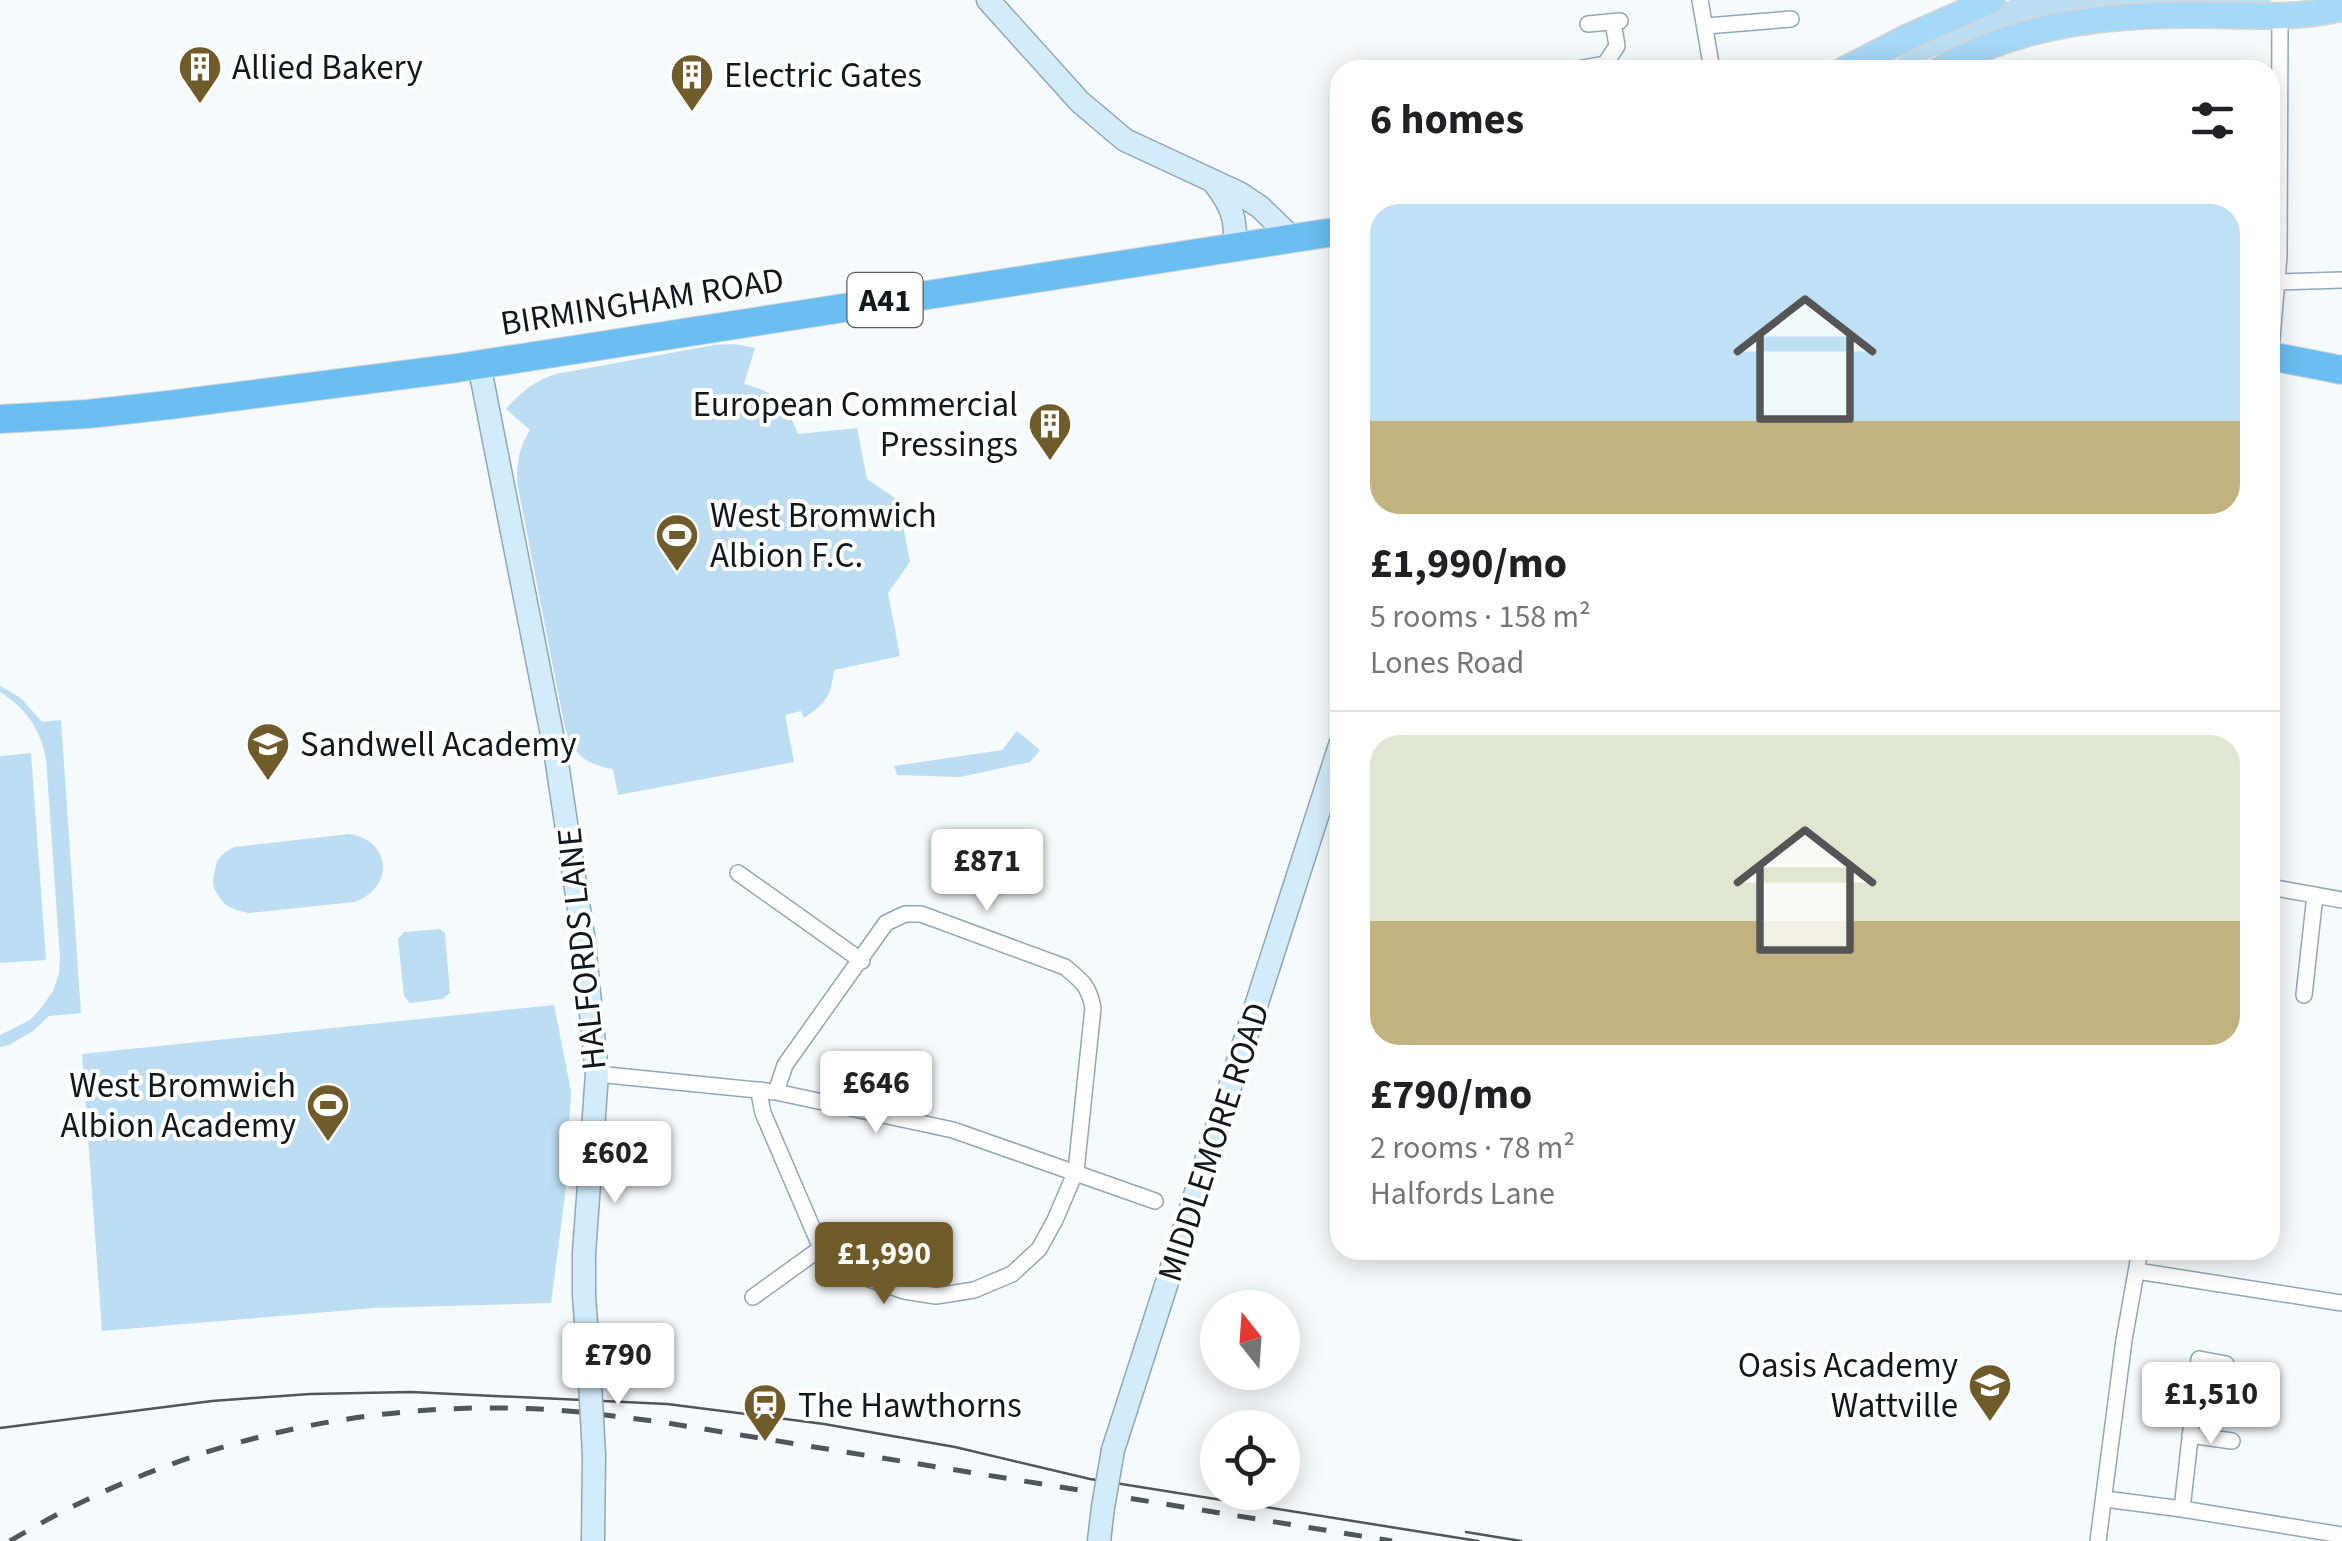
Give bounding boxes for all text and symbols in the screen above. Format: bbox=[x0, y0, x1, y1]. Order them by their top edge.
place label: Allied Bakery bbox=[232, 43, 423, 93]
building icon: Allied Bakery bbox=[177, 44, 223, 105]
place label: Electric Gates bbox=[724, 51, 922, 101]
building icon: Electric Gates bbox=[669, 52, 715, 113]
text: 6 homes bbox=[1370, 90, 1524, 150]
icon: filters bbox=[2185, 93, 2240, 148]
street label: BIRMINGHAM ROAD bbox=[497, 255, 787, 349]
icon: home bbox=[1715, 269, 1895, 449]
road number: A41 bbox=[848, 273, 922, 327]
place label: European Commercial Pressings bbox=[692, 380, 1018, 470]
building icon: European Commercial Pressings bbox=[1027, 401, 1073, 462]
place label: West Bromwich Albion F.C. bbox=[710, 491, 937, 581]
sports icon: West Bromwich Albion F.C. bbox=[654, 512, 700, 573]
text: £1,990/mo bbox=[1370, 534, 1567, 594]
text: 5 rooms · 158 m² bbox=[1370, 594, 1591, 640]
text: Lones Road bbox=[1370, 640, 1524, 686]
place label: Sandwell Academy bbox=[300, 720, 577, 770]
school or university icon: Sandwell Academy bbox=[245, 721, 291, 782]
icon: home bbox=[1715, 800, 1895, 980]
street label: HALFORDS LANE bbox=[544, 825, 620, 1073]
pin: £871 bbox=[928, 829, 1046, 914]
text: £871 bbox=[953, 838, 1021, 884]
street label: MIDDLEMORE ROAD bbox=[1145, 996, 1283, 1288]
pin: £646 bbox=[817, 1051, 935, 1136]
text: £646 bbox=[842, 1060, 910, 1106]
place label: West Bromwich Albion Academy bbox=[61, 1061, 296, 1151]
text: £790/mo bbox=[1370, 1065, 1532, 1125]
sports icon: West Bromwich Albion Academy bbox=[305, 1082, 351, 1143]
pin: £602 bbox=[556, 1121, 674, 1206]
text: 2 rooms · 78 m² bbox=[1370, 1125, 1575, 1171]
text: £602 bbox=[581, 1130, 649, 1176]
text: Halfords Lane bbox=[1370, 1171, 1555, 1217]
pin: £1,990 bbox=[803, 1222, 965, 1307]
text: £1,990 bbox=[837, 1231, 931, 1277]
north arrow bbox=[1200, 1290, 1300, 1390]
map controls bbox=[1200, 1290, 1300, 1510]
pin: £790 bbox=[559, 1323, 677, 1408]
text: £790 bbox=[584, 1332, 652, 1378]
place label: Oasis Academy Wattville bbox=[1738, 1341, 1958, 1431]
school or university icon: Oasis Academy Wattville bbox=[1967, 1362, 2013, 1423]
pin: £1,510 bbox=[2130, 1362, 2292, 1447]
text: £1,510 bbox=[2164, 1371, 2258, 1417]
place label: The Hawthorns bbox=[798, 1381, 1022, 1431]
station icon: The Hawthorns bbox=[742, 1382, 788, 1443]
button: locate bbox=[1200, 1410, 1300, 1510]

